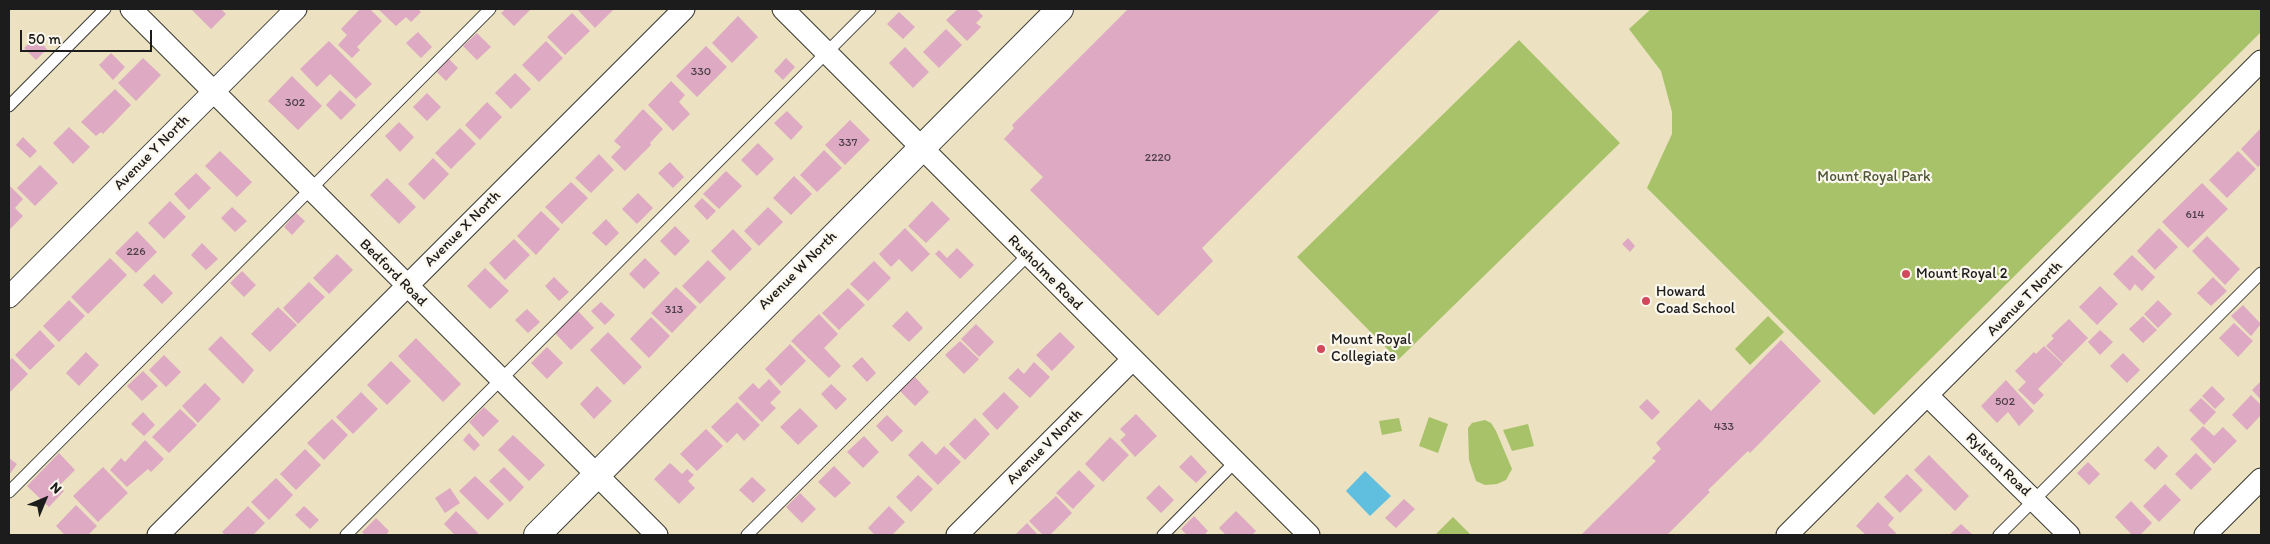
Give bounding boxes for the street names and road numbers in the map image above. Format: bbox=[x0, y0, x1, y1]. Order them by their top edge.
street label: Avenue Y North bbox=[110, 111, 194, 195]
street label: Avenue X North bbox=[421, 187, 505, 271]
street label: Avenue W North bbox=[755, 228, 841, 314]
street label: Rusholme Road bbox=[1004, 232, 1086, 314]
street label: Bedford Road bbox=[355, 235, 431, 311]
street label: Avenue T North bbox=[1983, 257, 2067, 341]
street label: Avenue V North bbox=[1003, 405, 1087, 489]
street label: Rylston Road bbox=[1962, 429, 2034, 501]

